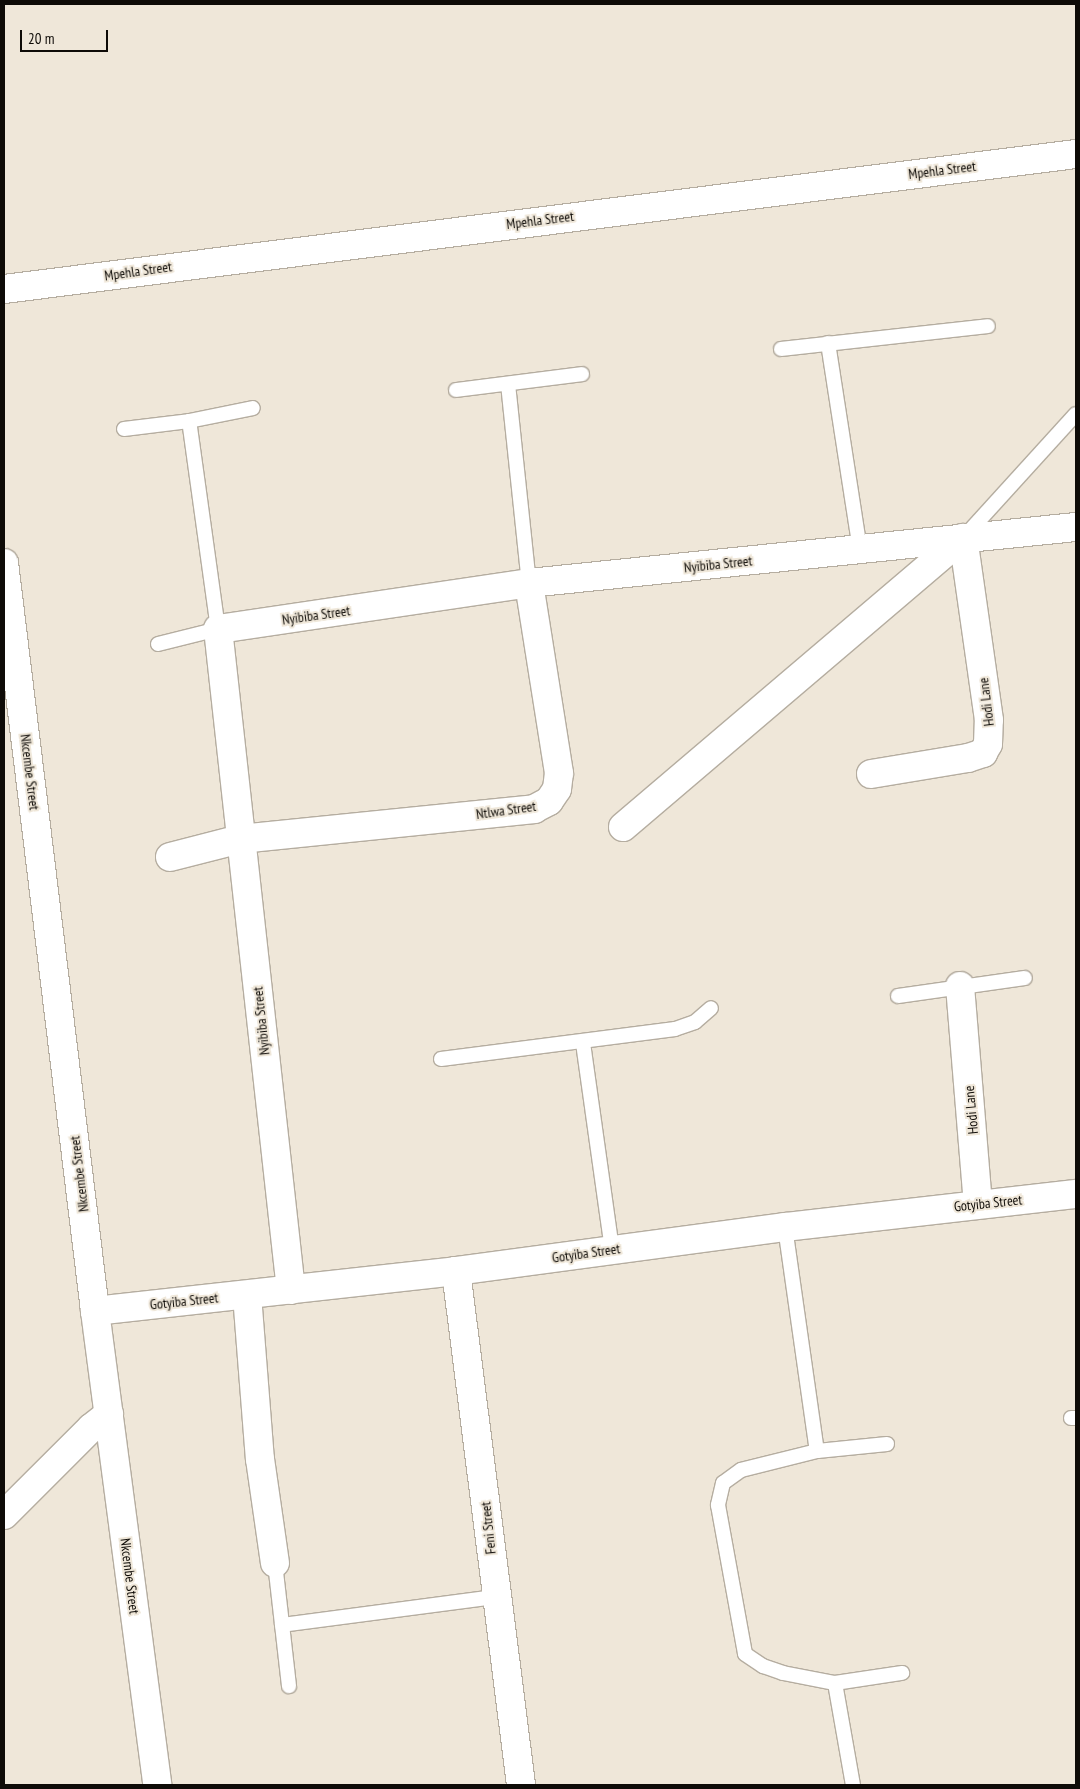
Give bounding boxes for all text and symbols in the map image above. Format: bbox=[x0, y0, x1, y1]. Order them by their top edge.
scale bar bbox=[22, 20, 110, 52]
text: 20 m bbox=[28, 29, 54, 48]
street label: Mpehla Street bbox=[907, 158, 977, 182]
street label: Mpehla Street bbox=[505, 208, 575, 232]
street label: Mpehla Street bbox=[103, 258, 173, 284]
street label: Nyibiba Street bbox=[683, 552, 753, 576]
street label: Nyibiba Street bbox=[281, 602, 351, 628]
street label: Hodi Lane bbox=[975, 677, 997, 727]
street label: Nkcembe Street bbox=[17, 733, 43, 811]
street label: Ntlwa Street bbox=[475, 797, 537, 823]
street label: Nyibiba Street bbox=[249, 986, 273, 1056]
street label: Hodi Lane bbox=[961, 1085, 981, 1135]
street label: Nkcembe Street bbox=[66, 1135, 92, 1213]
street label: Gotyiba Street bbox=[953, 1191, 1023, 1215]
street label: Gotyiba Street bbox=[551, 1240, 621, 1266]
street label: Gotyiba Street bbox=[149, 1289, 219, 1313]
street label: Feni Street bbox=[477, 1501, 499, 1555]
street label: Nkcembe Street bbox=[117, 1537, 143, 1615]

